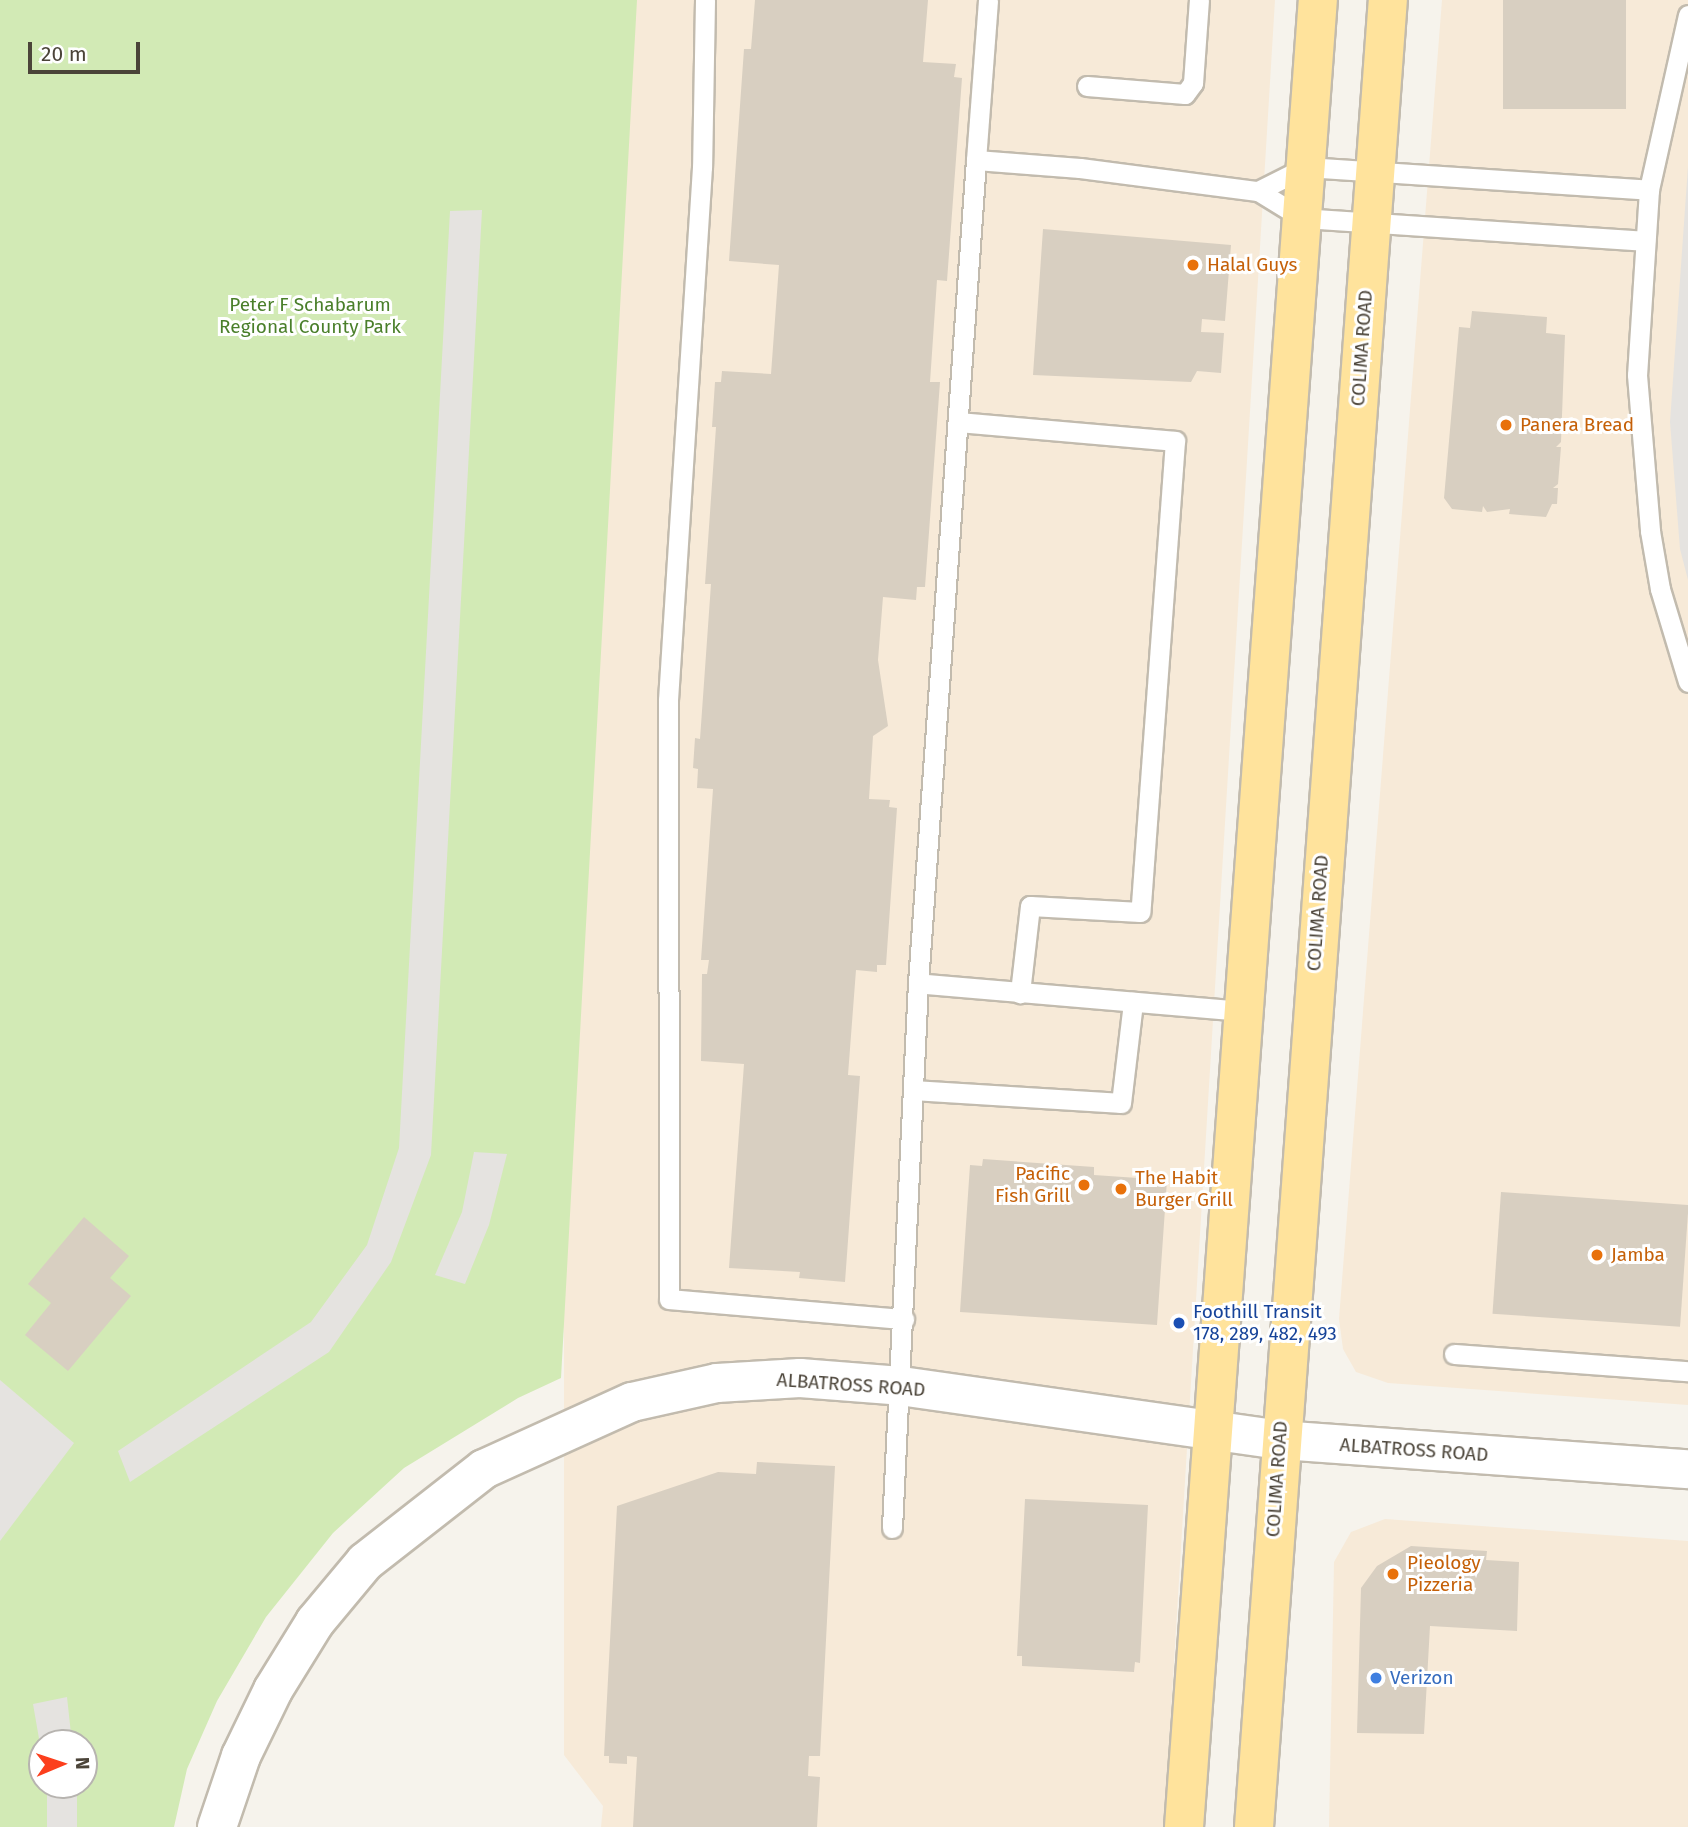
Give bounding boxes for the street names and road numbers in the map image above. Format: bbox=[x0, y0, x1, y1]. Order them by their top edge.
street label: COLIMA ROAD bbox=[1347, 289, 1377, 407]
street label: COLIMA ROAD bbox=[1303, 854, 1333, 972]
street label: ALBATROSS ROAD bbox=[776, 1368, 926, 1402]
street label: COLIMA ROAD bbox=[1262, 1420, 1292, 1538]
street label: ALBATROSS ROAD bbox=[1339, 1433, 1489, 1467]

